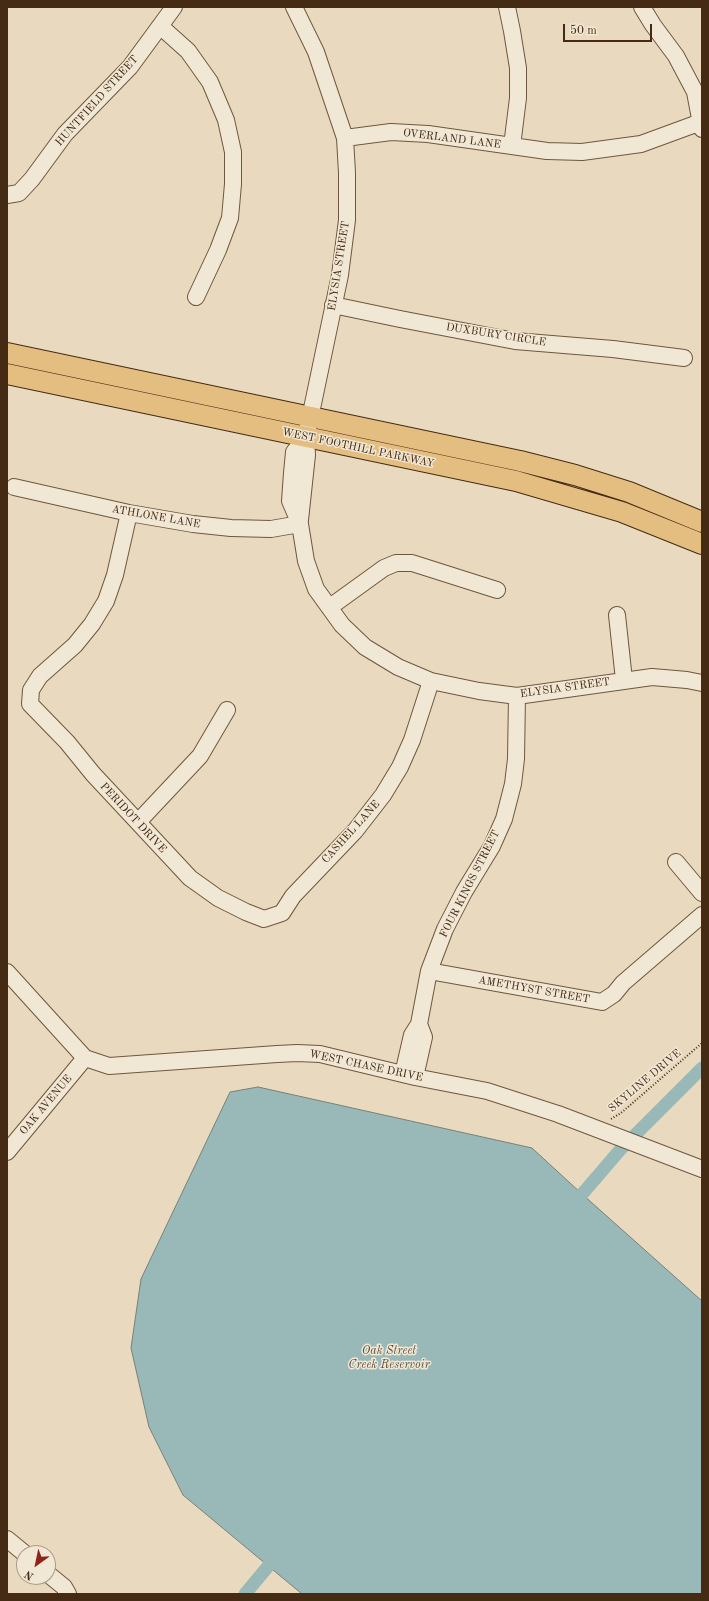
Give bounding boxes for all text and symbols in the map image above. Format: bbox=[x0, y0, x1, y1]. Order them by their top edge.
scale bar bbox=[565, 16, 654, 42]
text: 50 m bbox=[570, 25, 597, 37]
street label: HUNTFIELD STREET bbox=[53, 53, 141, 149]
street label: OVERLAND LANE bbox=[402, 126, 502, 152]
street label: ELYSIA STREET bbox=[325, 220, 353, 312]
street label: DUXBURY CIRCLE bbox=[445, 321, 547, 349]
street label: WEST FOOTHILL PARKWAY bbox=[281, 425, 435, 471]
street label: ATHLONE LANE bbox=[111, 503, 201, 531]
street label: ELYSIA STREET bbox=[519, 675, 611, 701]
street label: PERIDOT DRIVE bbox=[97, 780, 169, 856]
street label: CASHEL LANE bbox=[319, 798, 383, 866]
street label: FOUR KINGS STREET bbox=[437, 828, 503, 940]
street label: AMETHYST STREET bbox=[477, 974, 591, 1006]
street label: WEST CHASE DRIVE bbox=[308, 1047, 424, 1085]
street label: SKYLINE DRIVE bbox=[606, 1047, 684, 1115]
street label: OAK AVENUE bbox=[17, 1072, 75, 1138]
water label: Oak Street Creek Reservoir bbox=[348, 1344, 430, 1372]
north arrow bbox=[16, 1545, 56, 1585]
text: N bbox=[23, 1568, 36, 1582]

